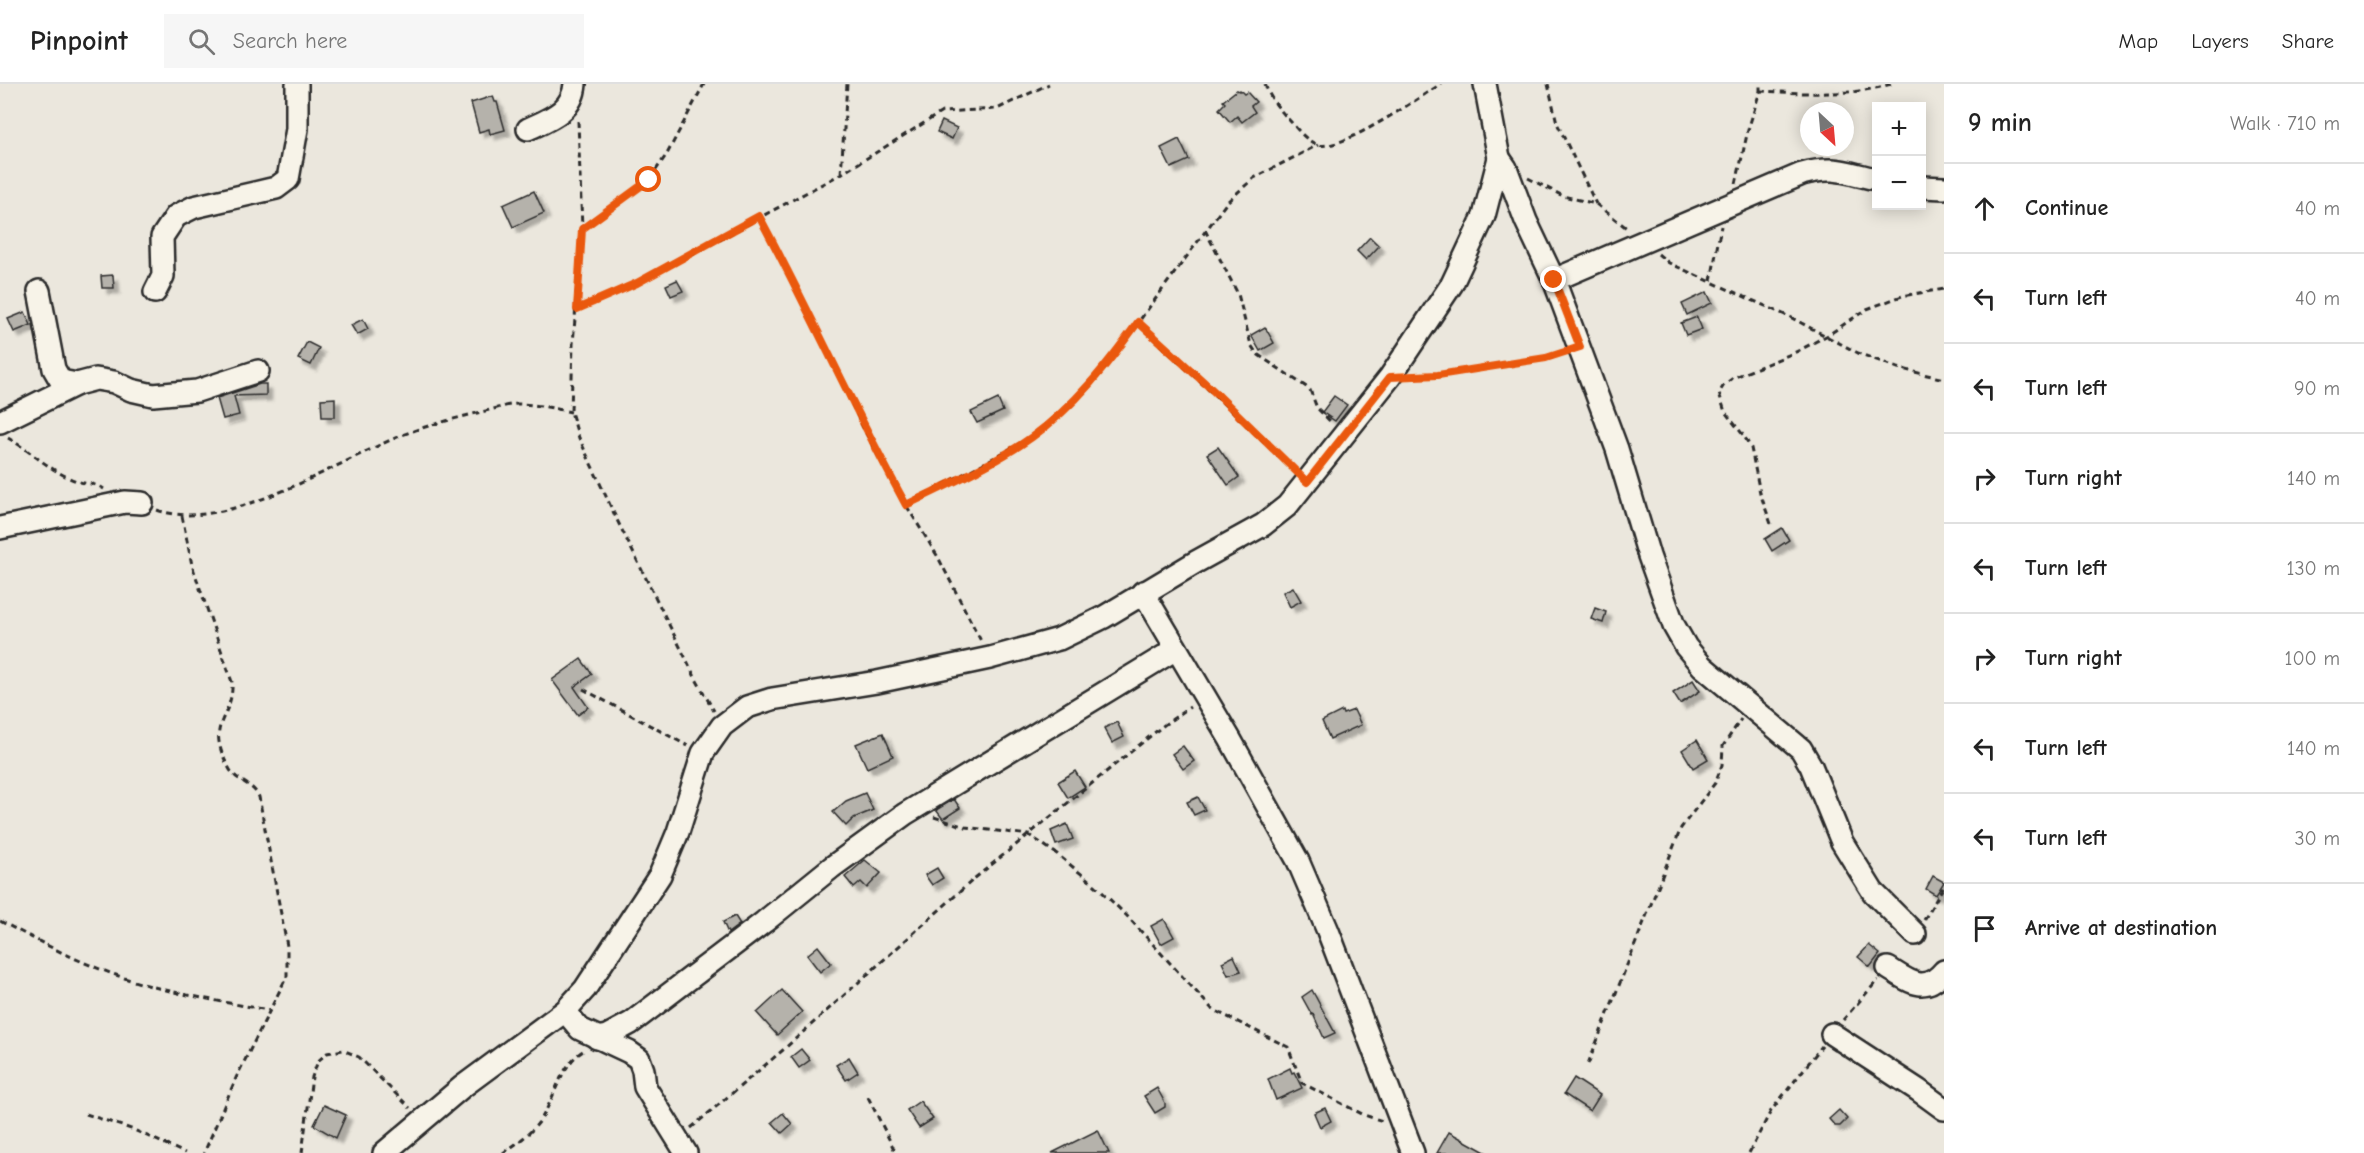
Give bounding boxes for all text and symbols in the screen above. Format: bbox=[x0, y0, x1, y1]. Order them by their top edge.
search box bbox=[164, 14, 584, 68]
text: Pinpoint bbox=[30, 25, 128, 57]
icon: search bbox=[185, 25, 218, 58]
text: Search here bbox=[233, 28, 347, 54]
text: Map bbox=[2119, 29, 2158, 53]
text: Layers bbox=[2191, 29, 2249, 53]
text: Share bbox=[2282, 29, 2334, 53]
north arrow bbox=[1800, 102, 1854, 156]
map controls bbox=[1872, 102, 1926, 210]
button: + bbox=[1872, 102, 1926, 156]
text: 9 min bbox=[1968, 108, 2032, 138]
text: Walk · 710 m bbox=[2230, 112, 2340, 135]
button: − bbox=[1872, 156, 1926, 210]
route start bbox=[635, 166, 661, 192]
icon: ahead bbox=[1968, 192, 2001, 225]
text: Continue bbox=[2025, 195, 2108, 221]
text: 40 m bbox=[2295, 197, 2340, 220]
route end bbox=[1540, 266, 1566, 292]
icon: left bbox=[1968, 282, 2001, 315]
text: Turn left bbox=[2025, 285, 2107, 311]
text: 40 m bbox=[2295, 287, 2340, 310]
icon: left bbox=[1968, 372, 2001, 405]
text: Turn left bbox=[2025, 375, 2107, 401]
text: 90 m bbox=[2294, 377, 2340, 400]
icon: right bbox=[1968, 462, 2001, 495]
text: Turn right bbox=[2025, 465, 2122, 491]
text: 140 m bbox=[2287, 467, 2340, 490]
icon: left bbox=[1968, 552, 2001, 585]
text: Turn left bbox=[2025, 555, 2107, 581]
text: 130 m bbox=[2287, 557, 2340, 580]
icon: right bbox=[1968, 642, 2001, 675]
text: Turn right bbox=[2025, 645, 2122, 671]
text: 100 m bbox=[2285, 647, 2340, 670]
icon: left bbox=[1968, 732, 2001, 765]
text: Turn left bbox=[2025, 735, 2107, 761]
text: 140 m bbox=[2287, 737, 2340, 760]
icon: left bbox=[1968, 822, 2001, 855]
text: Turn left bbox=[2025, 825, 2107, 851]
text: 30 m bbox=[2294, 827, 2340, 850]
icon: arrive bbox=[1968, 912, 2001, 945]
text: Arrive at destination bbox=[2025, 915, 2217, 941]

